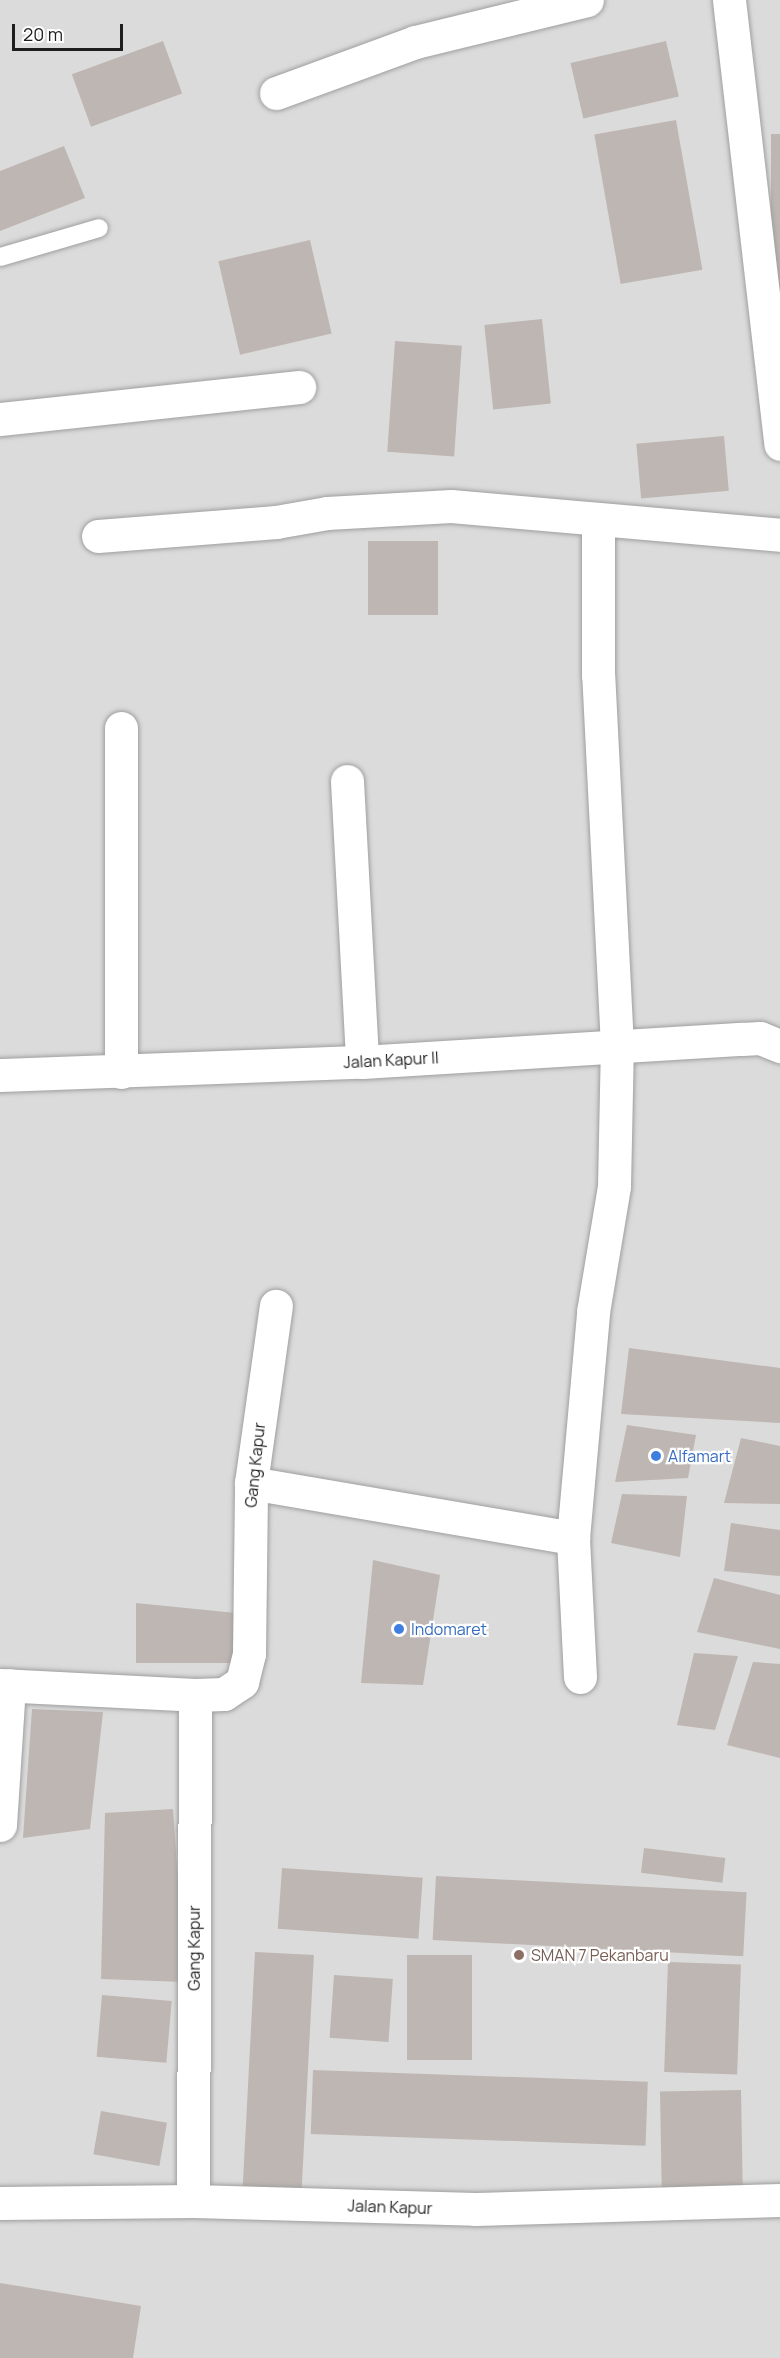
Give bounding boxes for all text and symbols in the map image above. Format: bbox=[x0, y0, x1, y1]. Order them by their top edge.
scale bar bbox=[15, 12, 126, 50]
text: 20 m bbox=[23, 22, 63, 46]
street label: Jalan Kapur II bbox=[343, 1048, 439, 1072]
street label: Gang Kapur bbox=[241, 1421, 269, 1509]
place label: Alfamart bbox=[668, 1446, 731, 1466]
marker: Alfamart bbox=[649, 1449, 663, 1463]
place label: Indomaret bbox=[411, 1619, 487, 1639]
marker: Indomaret bbox=[392, 1622, 406, 1636]
street label: Gang Kapur bbox=[184, 1905, 204, 1991]
place label: SMAN 7 Pekanbaru bbox=[531, 1945, 669, 1965]
marker: SMAN 7 Pekanbaru bbox=[512, 1948, 526, 1962]
street label: Jalan Kapur bbox=[347, 2196, 433, 2218]

